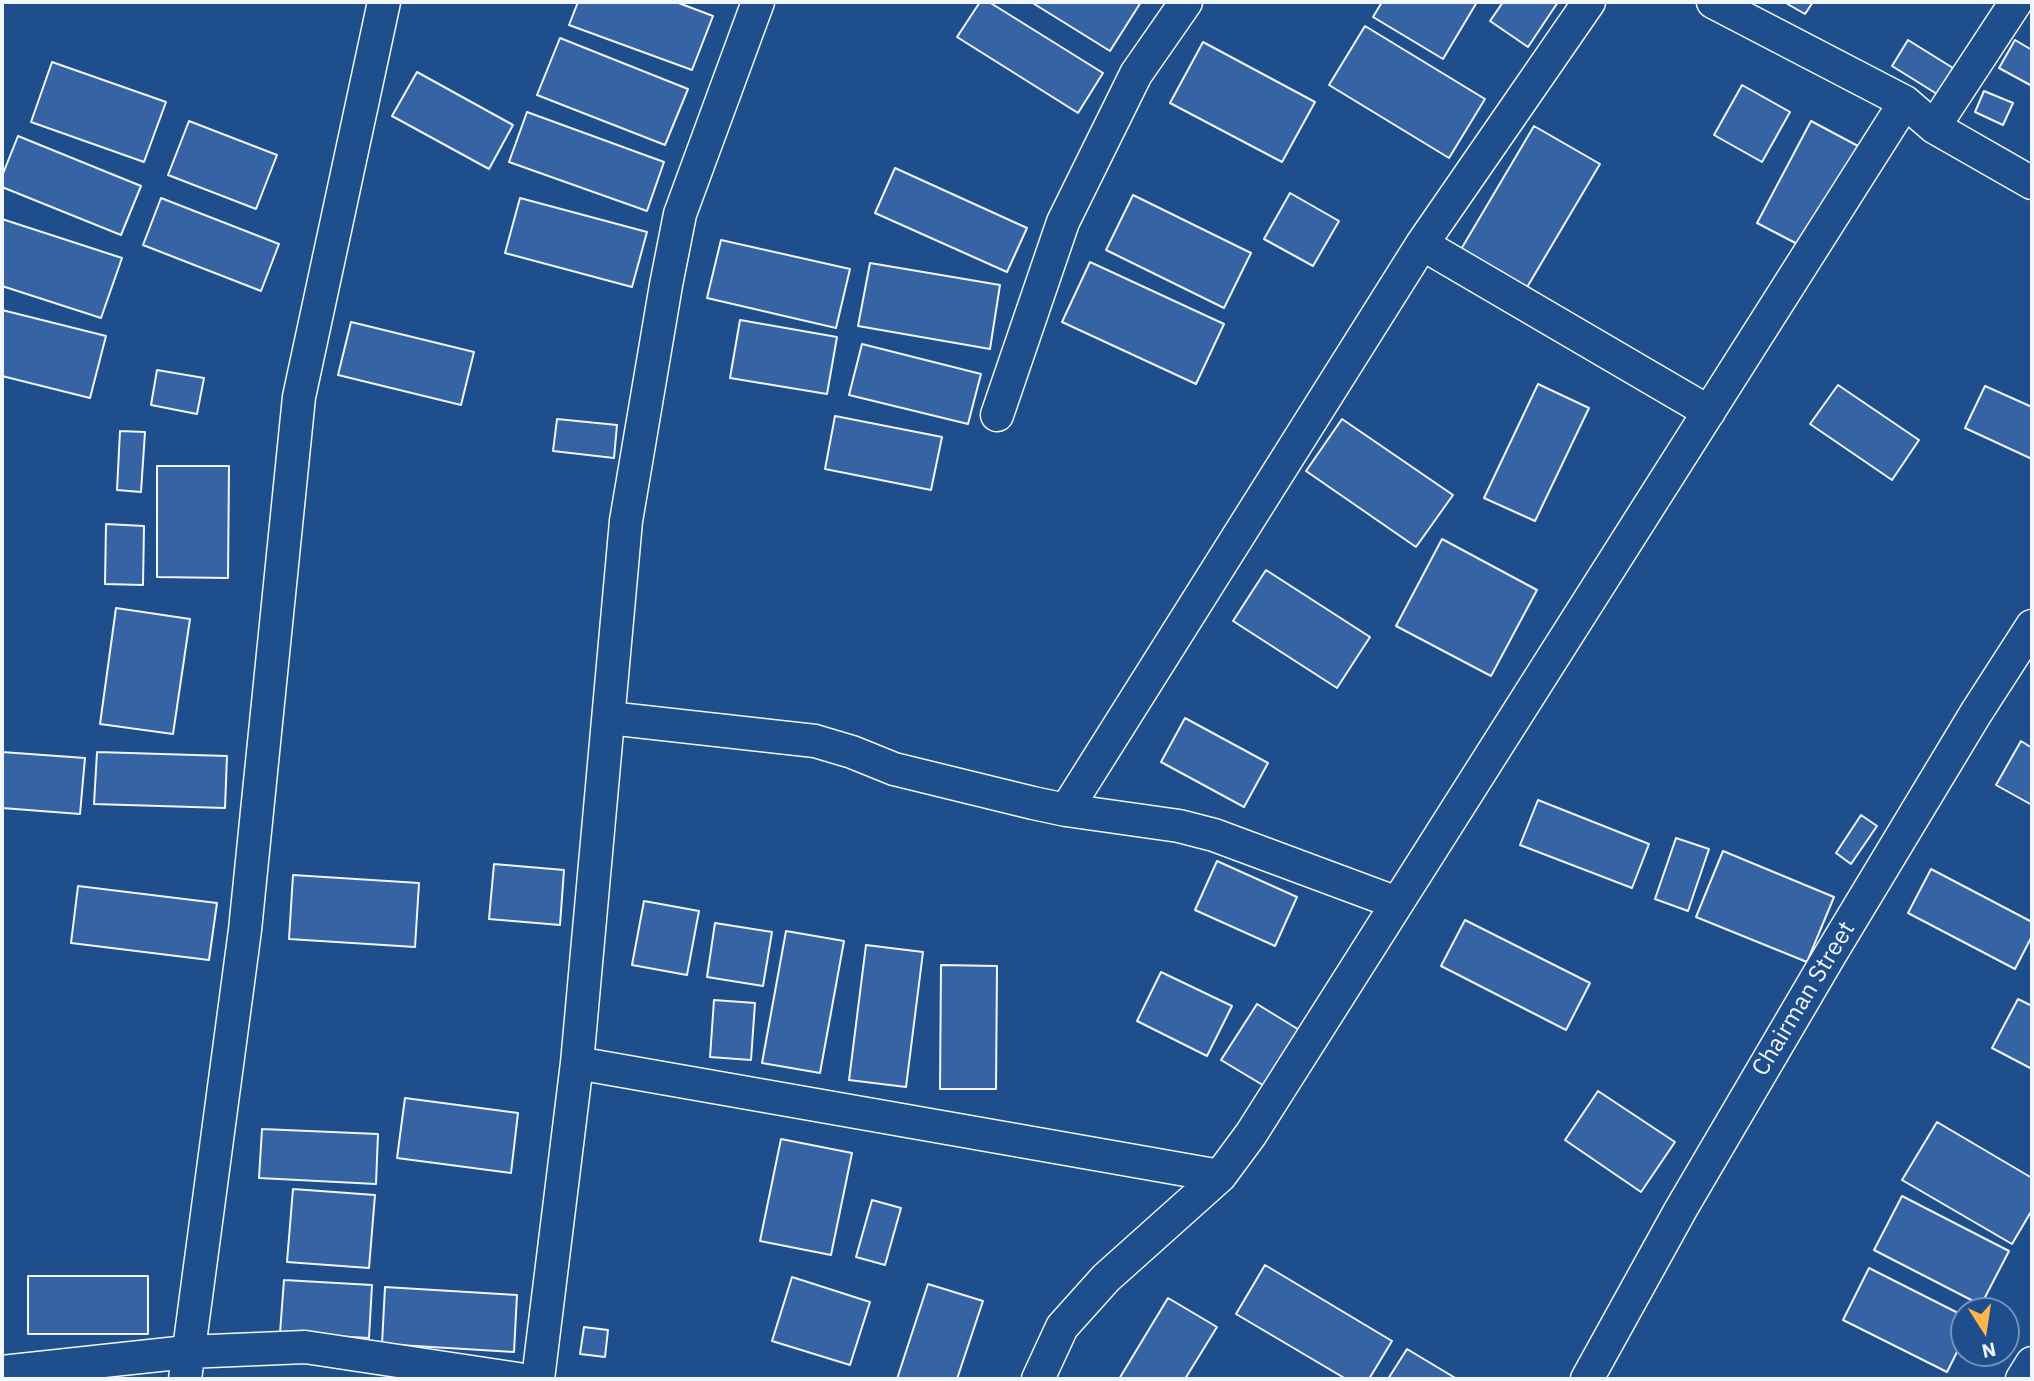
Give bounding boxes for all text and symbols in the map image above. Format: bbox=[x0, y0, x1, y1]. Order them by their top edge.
street label: Chairman Street bbox=[1747, 917, 1861, 1081]
north arrow bbox=[1950, 1297, 2020, 1367]
text: N bbox=[1980, 1337, 1998, 1364]

